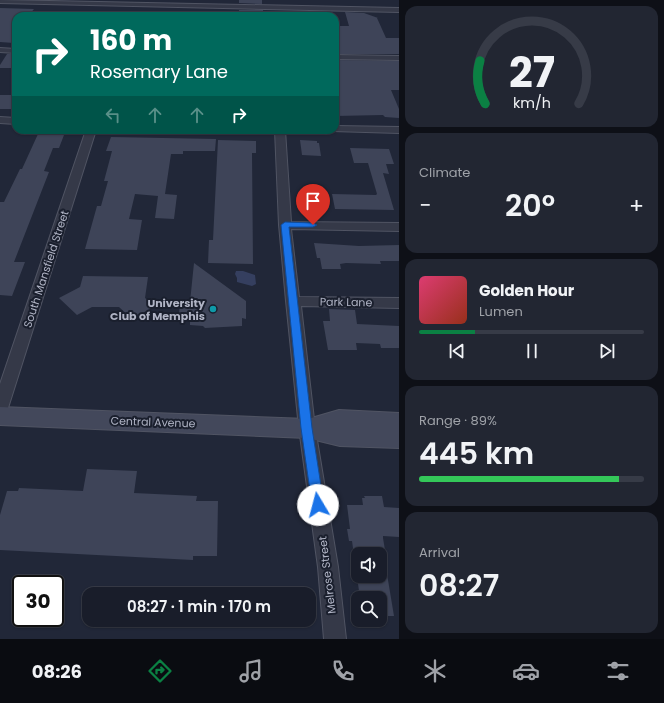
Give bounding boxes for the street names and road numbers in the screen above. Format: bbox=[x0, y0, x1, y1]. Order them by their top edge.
street label: South Mansfield Street bbox=[19, 208, 73, 330]
street label: Park Lane bbox=[320, 294, 373, 310]
street label: Central Avenue bbox=[110, 413, 196, 431]
street label: Melrose Street bbox=[314, 535, 340, 615]

